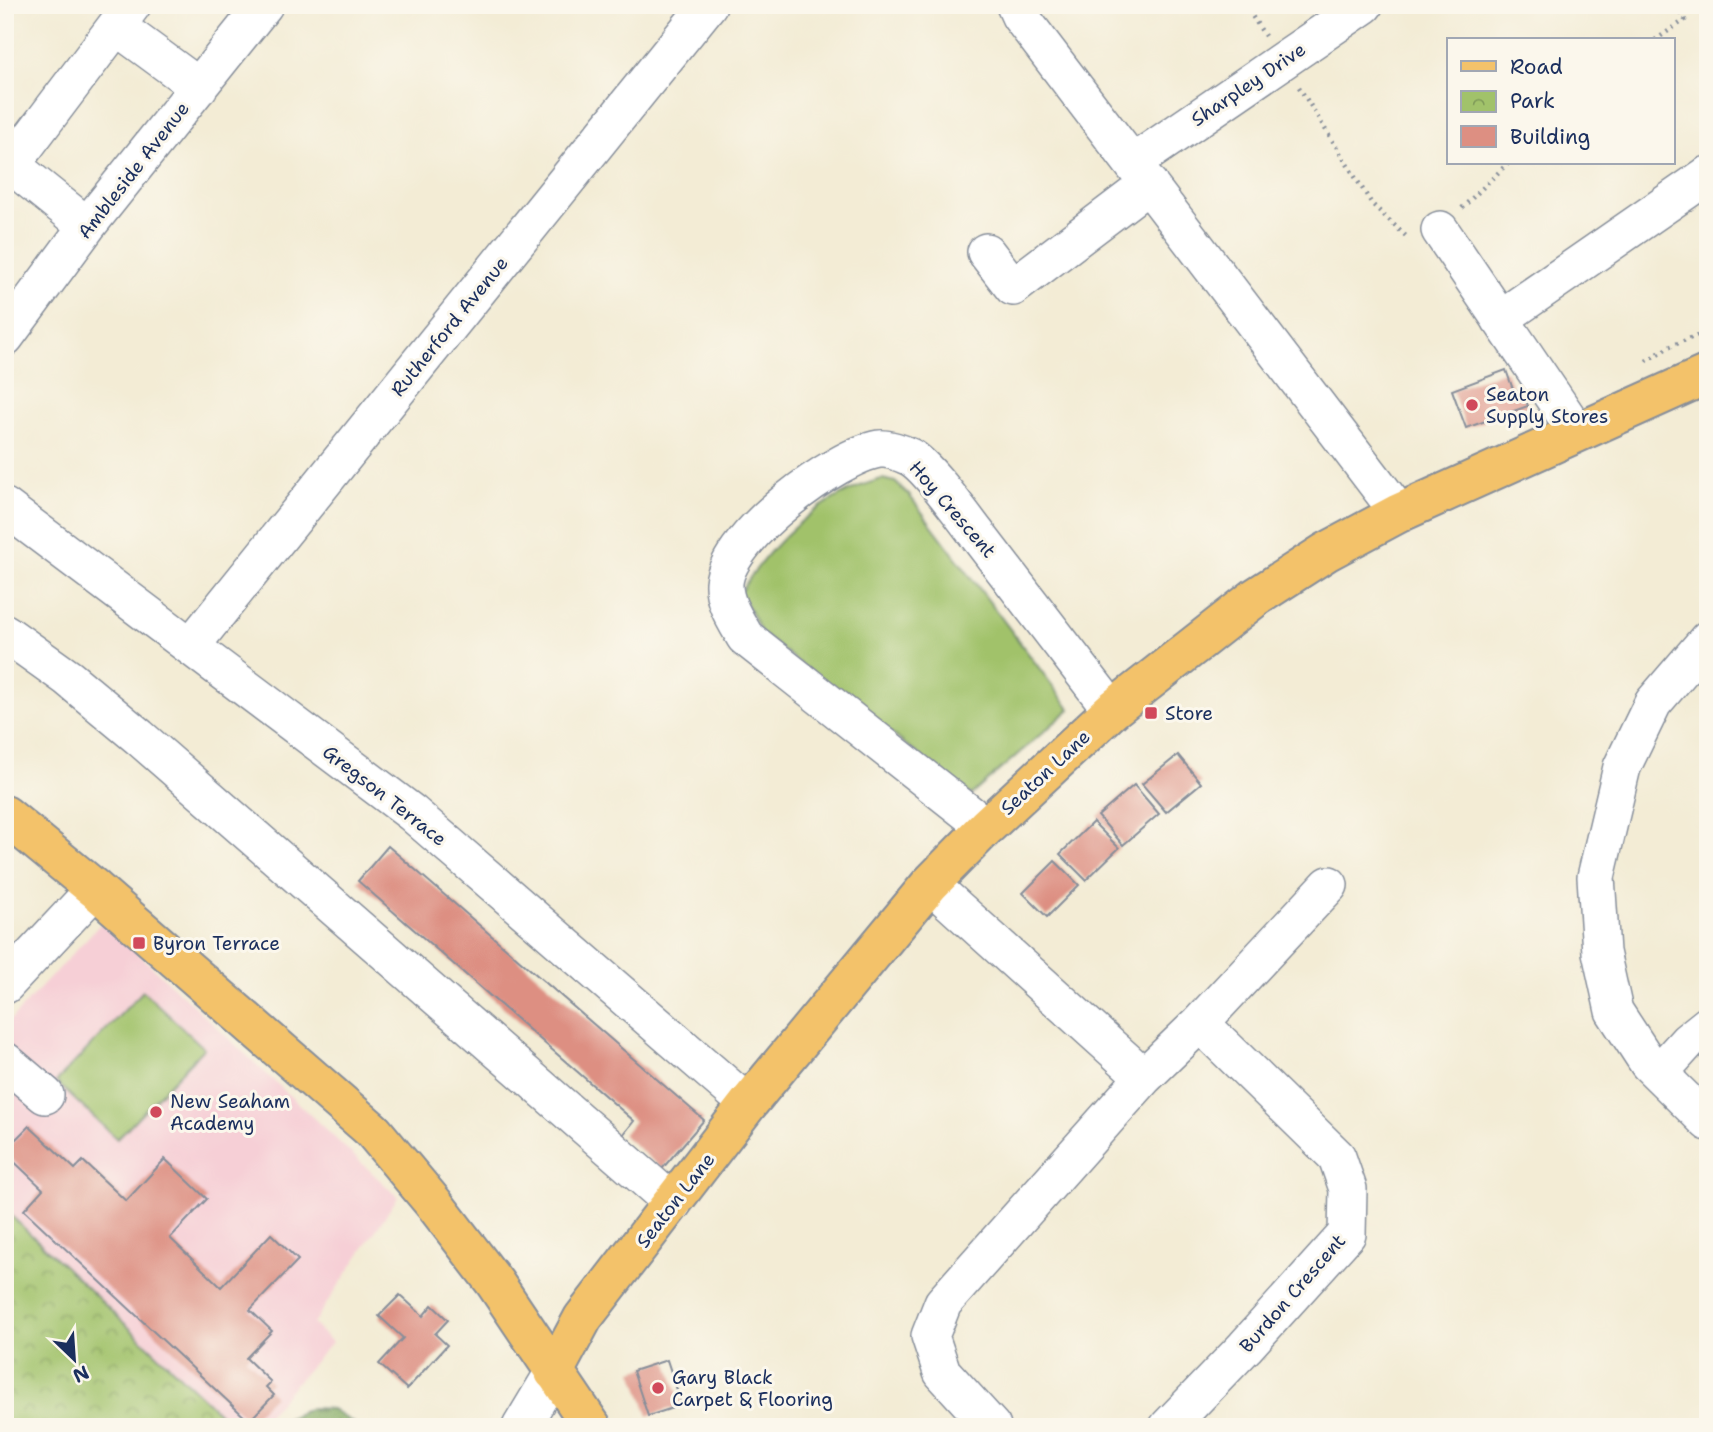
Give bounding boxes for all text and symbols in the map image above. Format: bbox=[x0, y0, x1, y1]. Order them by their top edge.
street label: Sharpley Drive bbox=[1186, 37, 1310, 132]
legend bbox=[1447, 38, 1674, 164]
text: Road bbox=[1510, 53, 1563, 81]
text: Park bbox=[1510, 87, 1555, 115]
street label: Ambleside Avenue bbox=[72, 97, 195, 244]
text: Building bbox=[1510, 123, 1590, 151]
street label: Rutherford Avenue bbox=[385, 251, 514, 402]
place label: Seaton Supply Stores bbox=[1486, 382, 1608, 429]
marker: Seaton Supply Stores bbox=[1464, 397, 1480, 413]
street label: Hoy Crescent bbox=[904, 456, 1002, 563]
place label: Store bbox=[1165, 701, 1213, 726]
marker: Store bbox=[1143, 705, 1159, 721]
street label: Seaton Lane bbox=[995, 724, 1096, 820]
street label: Gregson Terrace bbox=[318, 739, 452, 852]
place label: Byron Terrace bbox=[153, 931, 280, 956]
marker: Byron Terrace bbox=[131, 935, 147, 951]
place label: New Seaham Academy bbox=[170, 1089, 290, 1136]
marker: New Seaham Academy bbox=[148, 1104, 164, 1120]
street label: Seaton Lane bbox=[630, 1148, 720, 1253]
street label: Burdon Crescent bbox=[1234, 1229, 1351, 1358]
north arrow bbox=[38, 1324, 108, 1394]
text: N bbox=[69, 1359, 93, 1388]
place label: Gary Black Carpet & Flooring bbox=[672, 1365, 833, 1412]
marker: Gary Black Carpet & Flooring bbox=[650, 1380, 666, 1396]

